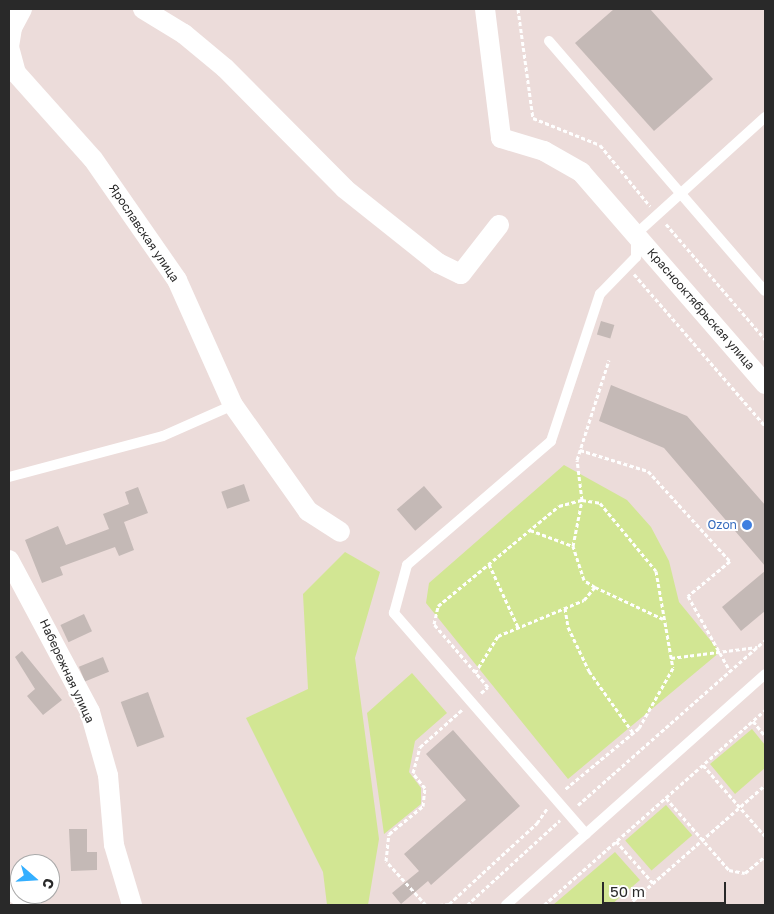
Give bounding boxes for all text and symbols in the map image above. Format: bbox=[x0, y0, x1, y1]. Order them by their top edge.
street label: Ярославская улица bbox=[106, 181, 182, 285]
street label: Краснооктябрьская улица bbox=[644, 245, 758, 373]
place label: Ozon bbox=[708, 518, 737, 532]
marker: Ozon bbox=[741, 519, 753, 531]
street label: Набережная улица bbox=[37, 617, 97, 725]
north arrow bbox=[10, 854, 60, 904]
scale bar bbox=[604, 872, 728, 904]
text: С bbox=[39, 876, 58, 891]
text: 50 m bbox=[610, 882, 645, 900]

